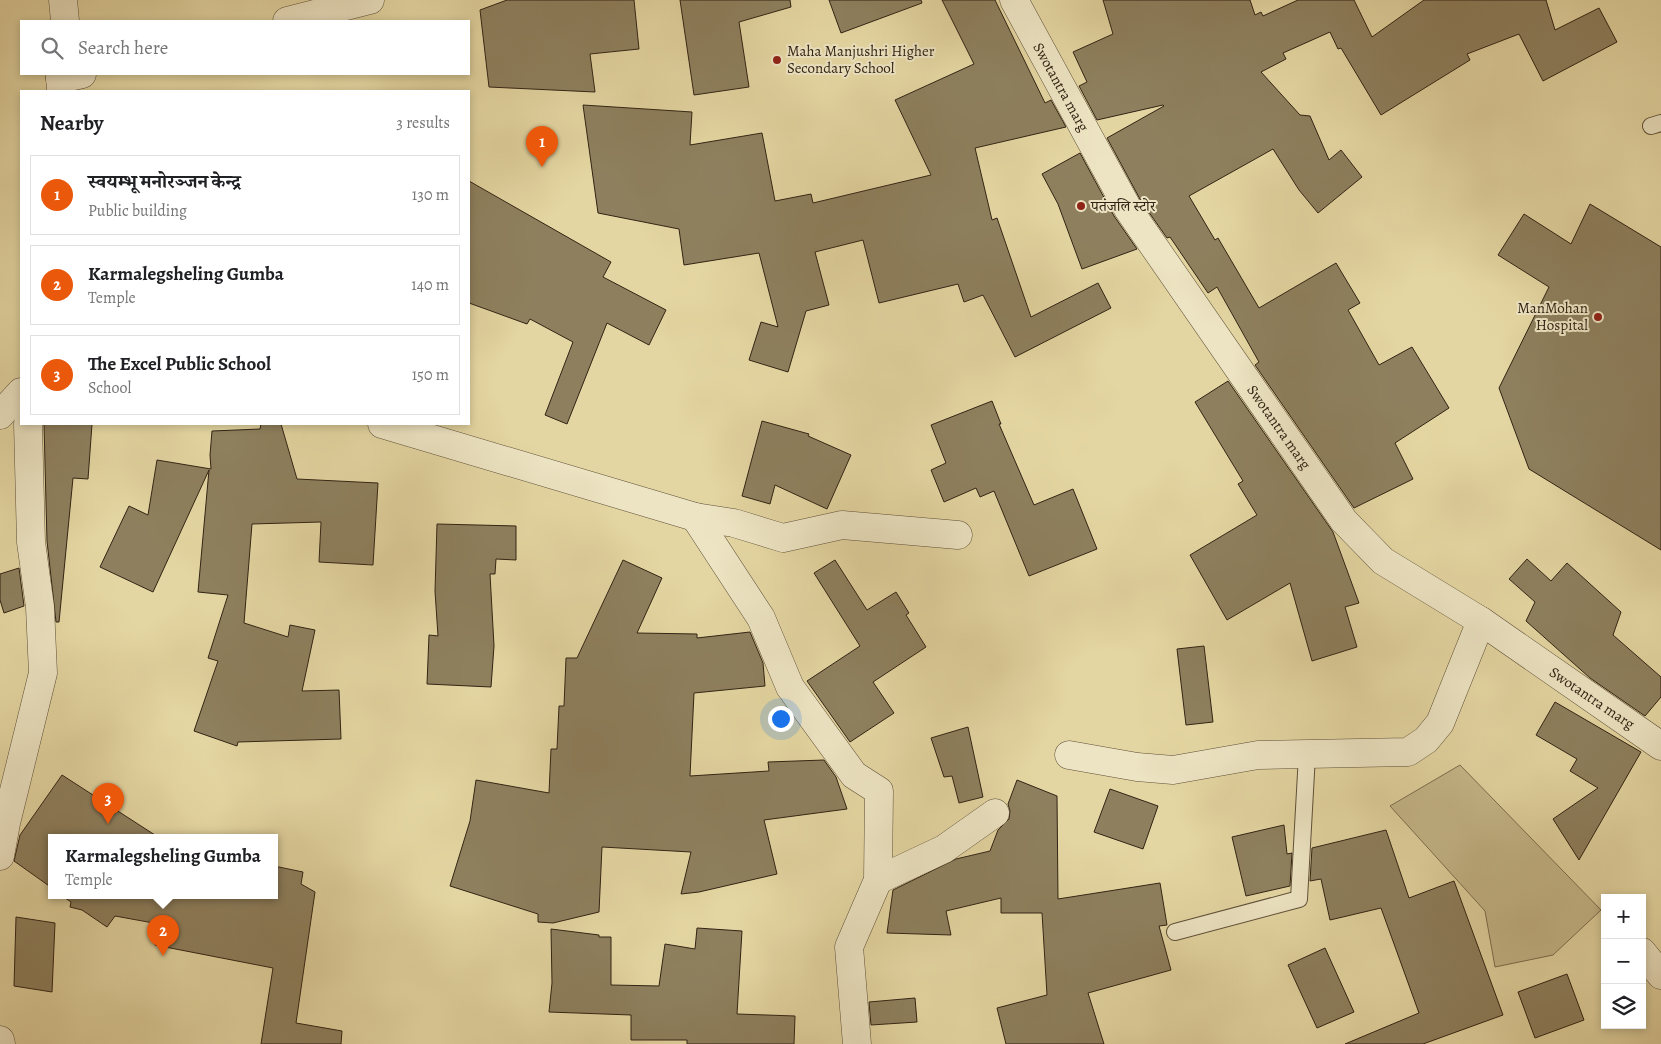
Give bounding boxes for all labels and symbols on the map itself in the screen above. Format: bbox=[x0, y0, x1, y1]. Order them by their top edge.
street label: Swotantra marg bbox=[1028, 39, 1094, 135]
place label: Maha Manjushri Higher Secondary School bbox=[787, 41, 935, 78]
marker: Maha Manjushri Higher Secondary School bbox=[771, 54, 783, 66]
pin: 1 bbox=[526, 126, 558, 167]
place label: पतंजलि स्टोर bbox=[1090, 196, 1157, 216]
marker: पतंजलि स्टोर bbox=[1075, 200, 1087, 212]
place label: ManMohan Hospital bbox=[1517, 298, 1588, 335]
marker: ManMohan Hospital bbox=[1592, 311, 1604, 323]
street label: Swotantra marg bbox=[1242, 381, 1316, 474]
street label: Swotantra marg bbox=[1545, 662, 1639, 734]
your location bbox=[768, 706, 794, 732]
pin: 3 bbox=[92, 783, 124, 824]
pin: 2 bbox=[147, 915, 179, 956]

